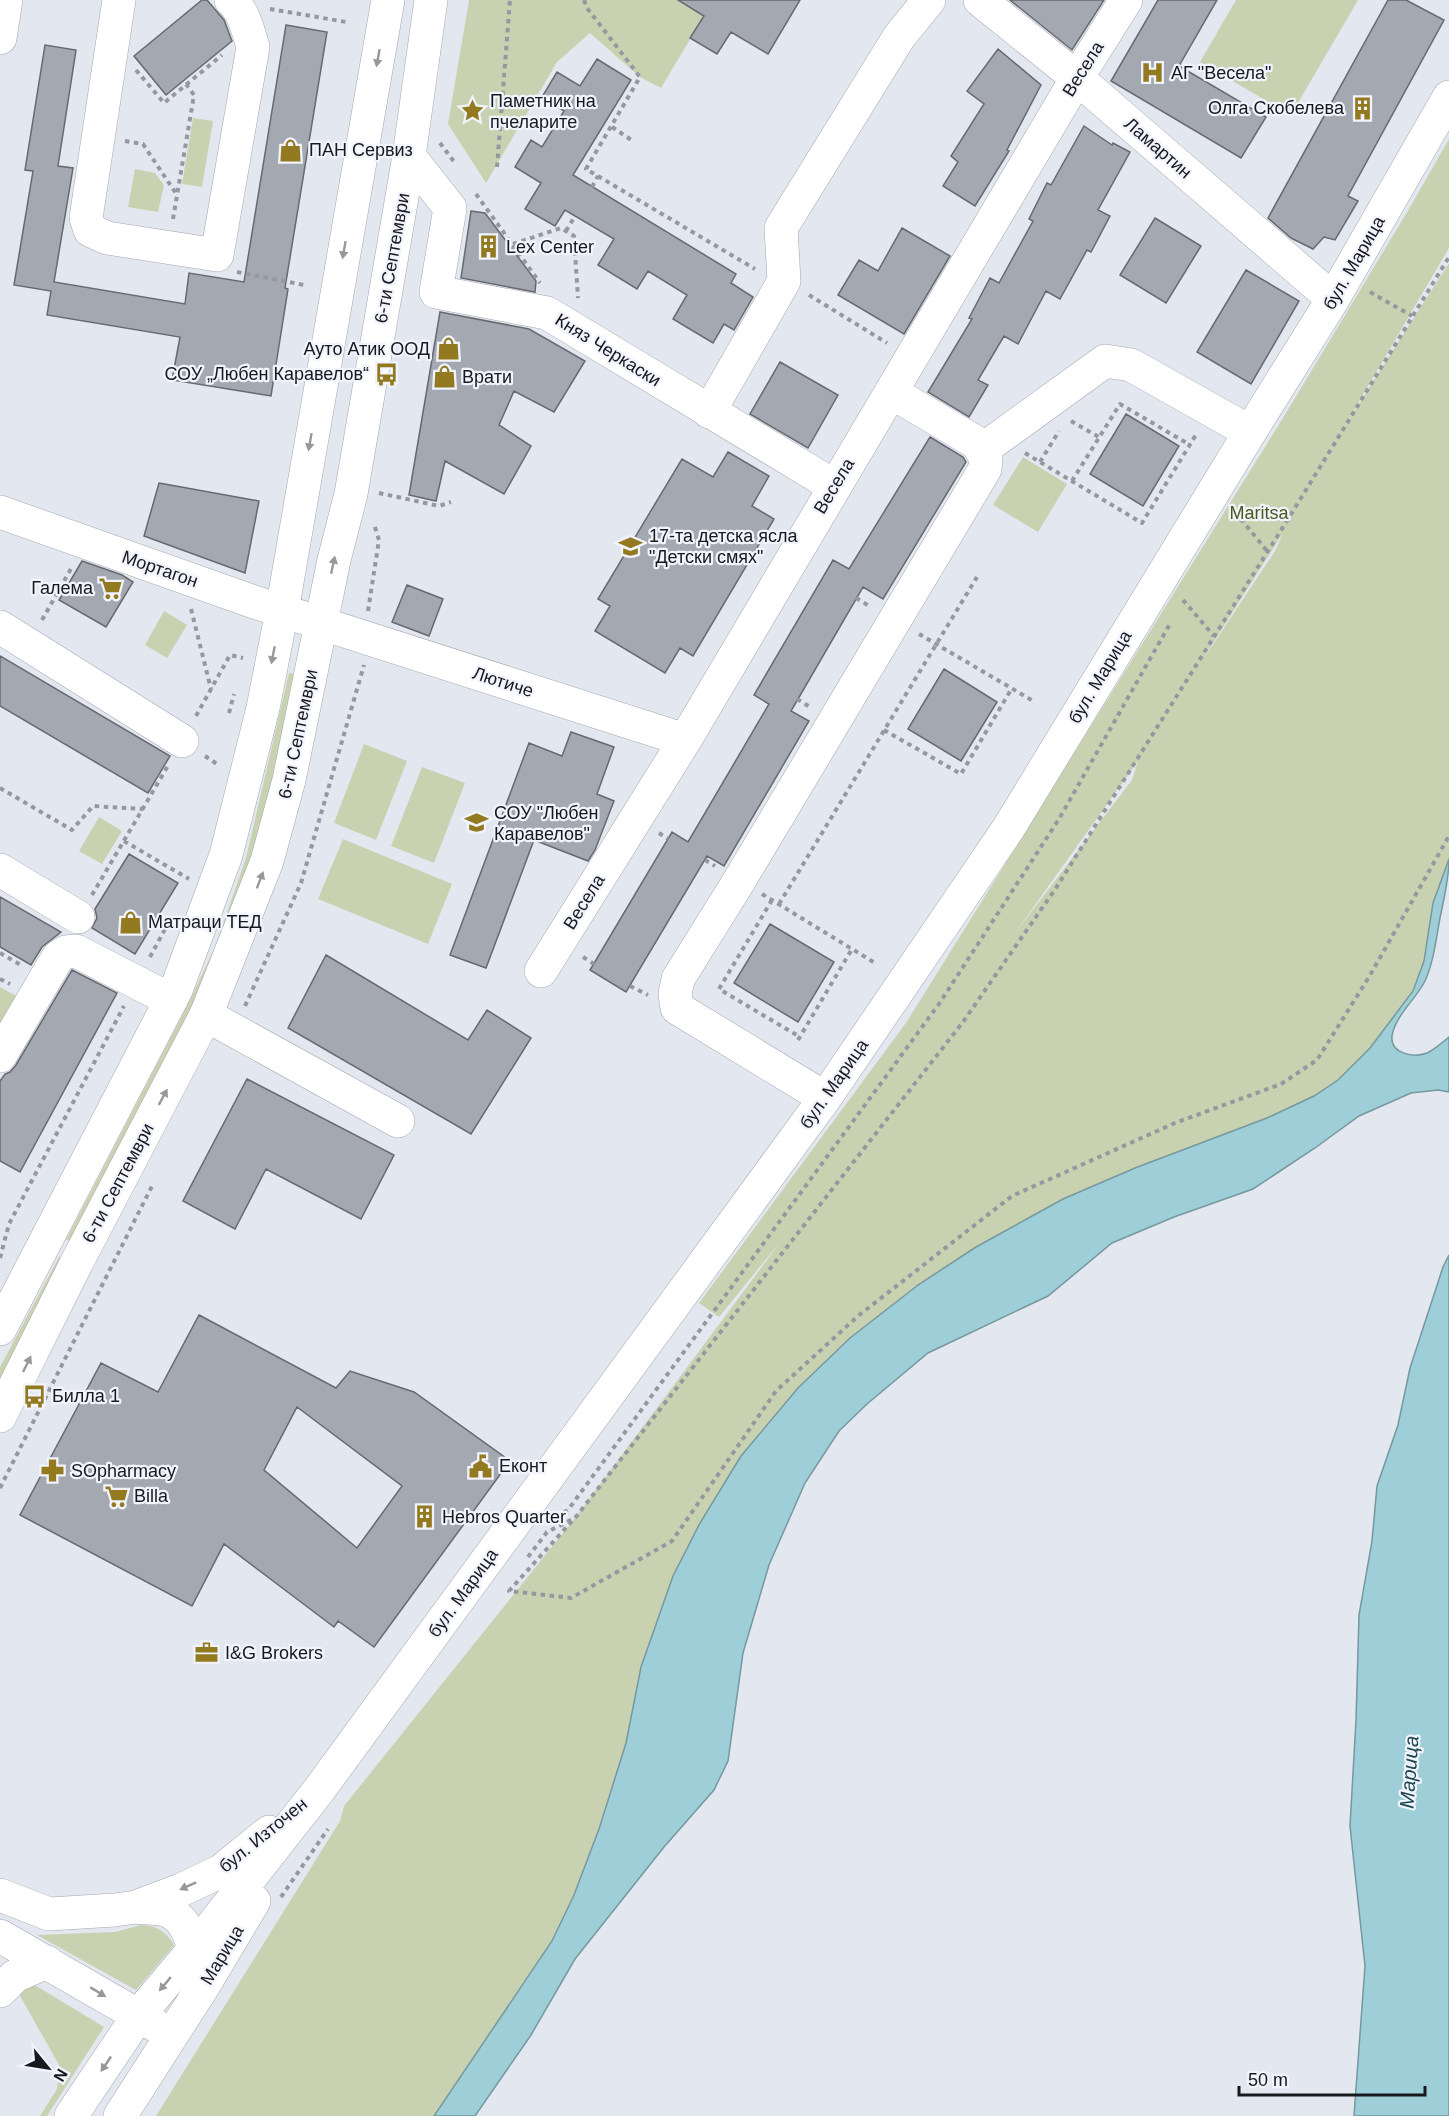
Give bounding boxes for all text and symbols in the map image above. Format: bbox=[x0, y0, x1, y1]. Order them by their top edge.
street label: Весела bbox=[1058, 37, 1108, 100]
one-way arrow bbox=[373, 48, 382, 67]
hospital icon: АГ "Весела" bbox=[1140, 60, 1166, 86]
place label: АГ "Весела" bbox=[1171, 63, 1271, 83]
place label: Паметник на пчеларите bbox=[490, 91, 597, 132]
building icon: Олга Скобелева bbox=[1349, 95, 1375, 121]
place icon: Паметник на пчеларите bbox=[459, 98, 485, 124]
place label: Олга Скобелева bbox=[1208, 98, 1345, 118]
street label: Ламартин bbox=[1120, 114, 1196, 182]
shop icon: ПАН Сервиз bbox=[278, 137, 304, 163]
place label: ПАН Сервиз bbox=[309, 140, 413, 160]
street label: 6-ти Септември bbox=[371, 191, 413, 325]
street label: бул. Марица bbox=[1319, 212, 1389, 313]
building icon: Lex Center bbox=[475, 234, 501, 260]
place label: Lex Center bbox=[506, 237, 594, 257]
one-way arrow bbox=[339, 240, 348, 259]
street label: Княз Черкаски bbox=[552, 310, 664, 390]
shop icon: Ауто Атик ООД bbox=[435, 336, 461, 362]
place label: Ауто Атик ООД bbox=[304, 339, 430, 359]
bus stop icon: СОУ „Любен Каравелов“ bbox=[374, 361, 400, 387]
place label: СОУ „Любен Каравелов“ bbox=[164, 364, 369, 384]
shop icon: Врати bbox=[431, 364, 457, 390]
place label: Врати bbox=[462, 367, 512, 387]
one-way arrow bbox=[305, 432, 314, 451]
street label: Весела bbox=[810, 454, 859, 517]
park label: Maritsa bbox=[1229, 503, 1289, 523]
place label: 17-та детска ясла "Детски смях" bbox=[649, 526, 799, 567]
school or university icon: 17-та детска ясла "Детски смях" bbox=[618, 533, 644, 559]
street label: Мортагон bbox=[119, 547, 201, 591]
one-way arrow bbox=[329, 556, 338, 575]
supermarket icon: Галема bbox=[98, 575, 124, 601]
place label: Галема bbox=[31, 578, 94, 598]
street label: бул. Марица bbox=[1064, 626, 1136, 727]
one-way arrow bbox=[268, 645, 277, 664]
street label: Лютиче bbox=[470, 663, 536, 701]
street label: 6-ти Септември bbox=[274, 667, 322, 801]
place label: СОУ "Любен Каравелов" bbox=[494, 803, 598, 844]
school or university icon: СОУ "Любен Каравелов" bbox=[463, 810, 489, 836]
street label: Весела bbox=[559, 870, 609, 933]
one-way arrow bbox=[255, 871, 265, 889]
shop icon: Матраци ТЕД bbox=[117, 909, 143, 935]
place label: Матраци ТЕД bbox=[148, 912, 262, 932]
street label: бул. Марица bbox=[796, 1035, 873, 1133]
one-way arrow bbox=[158, 1088, 168, 1105]
street label: 6-ти Септември bbox=[78, 1120, 158, 1246]
one-way arrow bbox=[22, 1355, 31, 1372]
bus stop icon: Билла 1 bbox=[21, 1383, 47, 1409]
place label: Билла 1 bbox=[52, 1386, 120, 1406]
public building icon: Еконт bbox=[468, 1453, 494, 1479]
place label: Еконт bbox=[499, 1456, 547, 1476]
pharmacy icon: SOpharmacy bbox=[40, 1458, 66, 1484]
place label: SOpharmacy bbox=[71, 1461, 176, 1481]
supermarket icon: Billa bbox=[103, 1483, 129, 1509]
place label: Billa bbox=[134, 1486, 169, 1506]
building icon: Hebros Quarter bbox=[411, 1504, 437, 1530]
place label: Hebros Quarter bbox=[442, 1507, 566, 1527]
street label: бул. Марица bbox=[424, 1544, 502, 1641]
office icon: I&G Brokers bbox=[194, 1640, 220, 1666]
place label: I&G Brokers bbox=[225, 1643, 323, 1663]
water label: Марица bbox=[1395, 1735, 1423, 1809]
street label: бул. Източен bbox=[215, 1793, 311, 1877]
one-way arrow bbox=[179, 1882, 196, 1891]
street label: Марица bbox=[197, 1921, 248, 1988]
one-way arrow bbox=[159, 1976, 172, 1991]
one-way arrow bbox=[90, 1986, 106, 1997]
north arrow bbox=[18, 2038, 78, 2098]
one-way arrow bbox=[100, 2056, 112, 2072]
scale bar bbox=[1239, 2059, 1425, 2097]
text: N bbox=[50, 2066, 71, 2085]
text: 50 m bbox=[1248, 2070, 1288, 2090]

